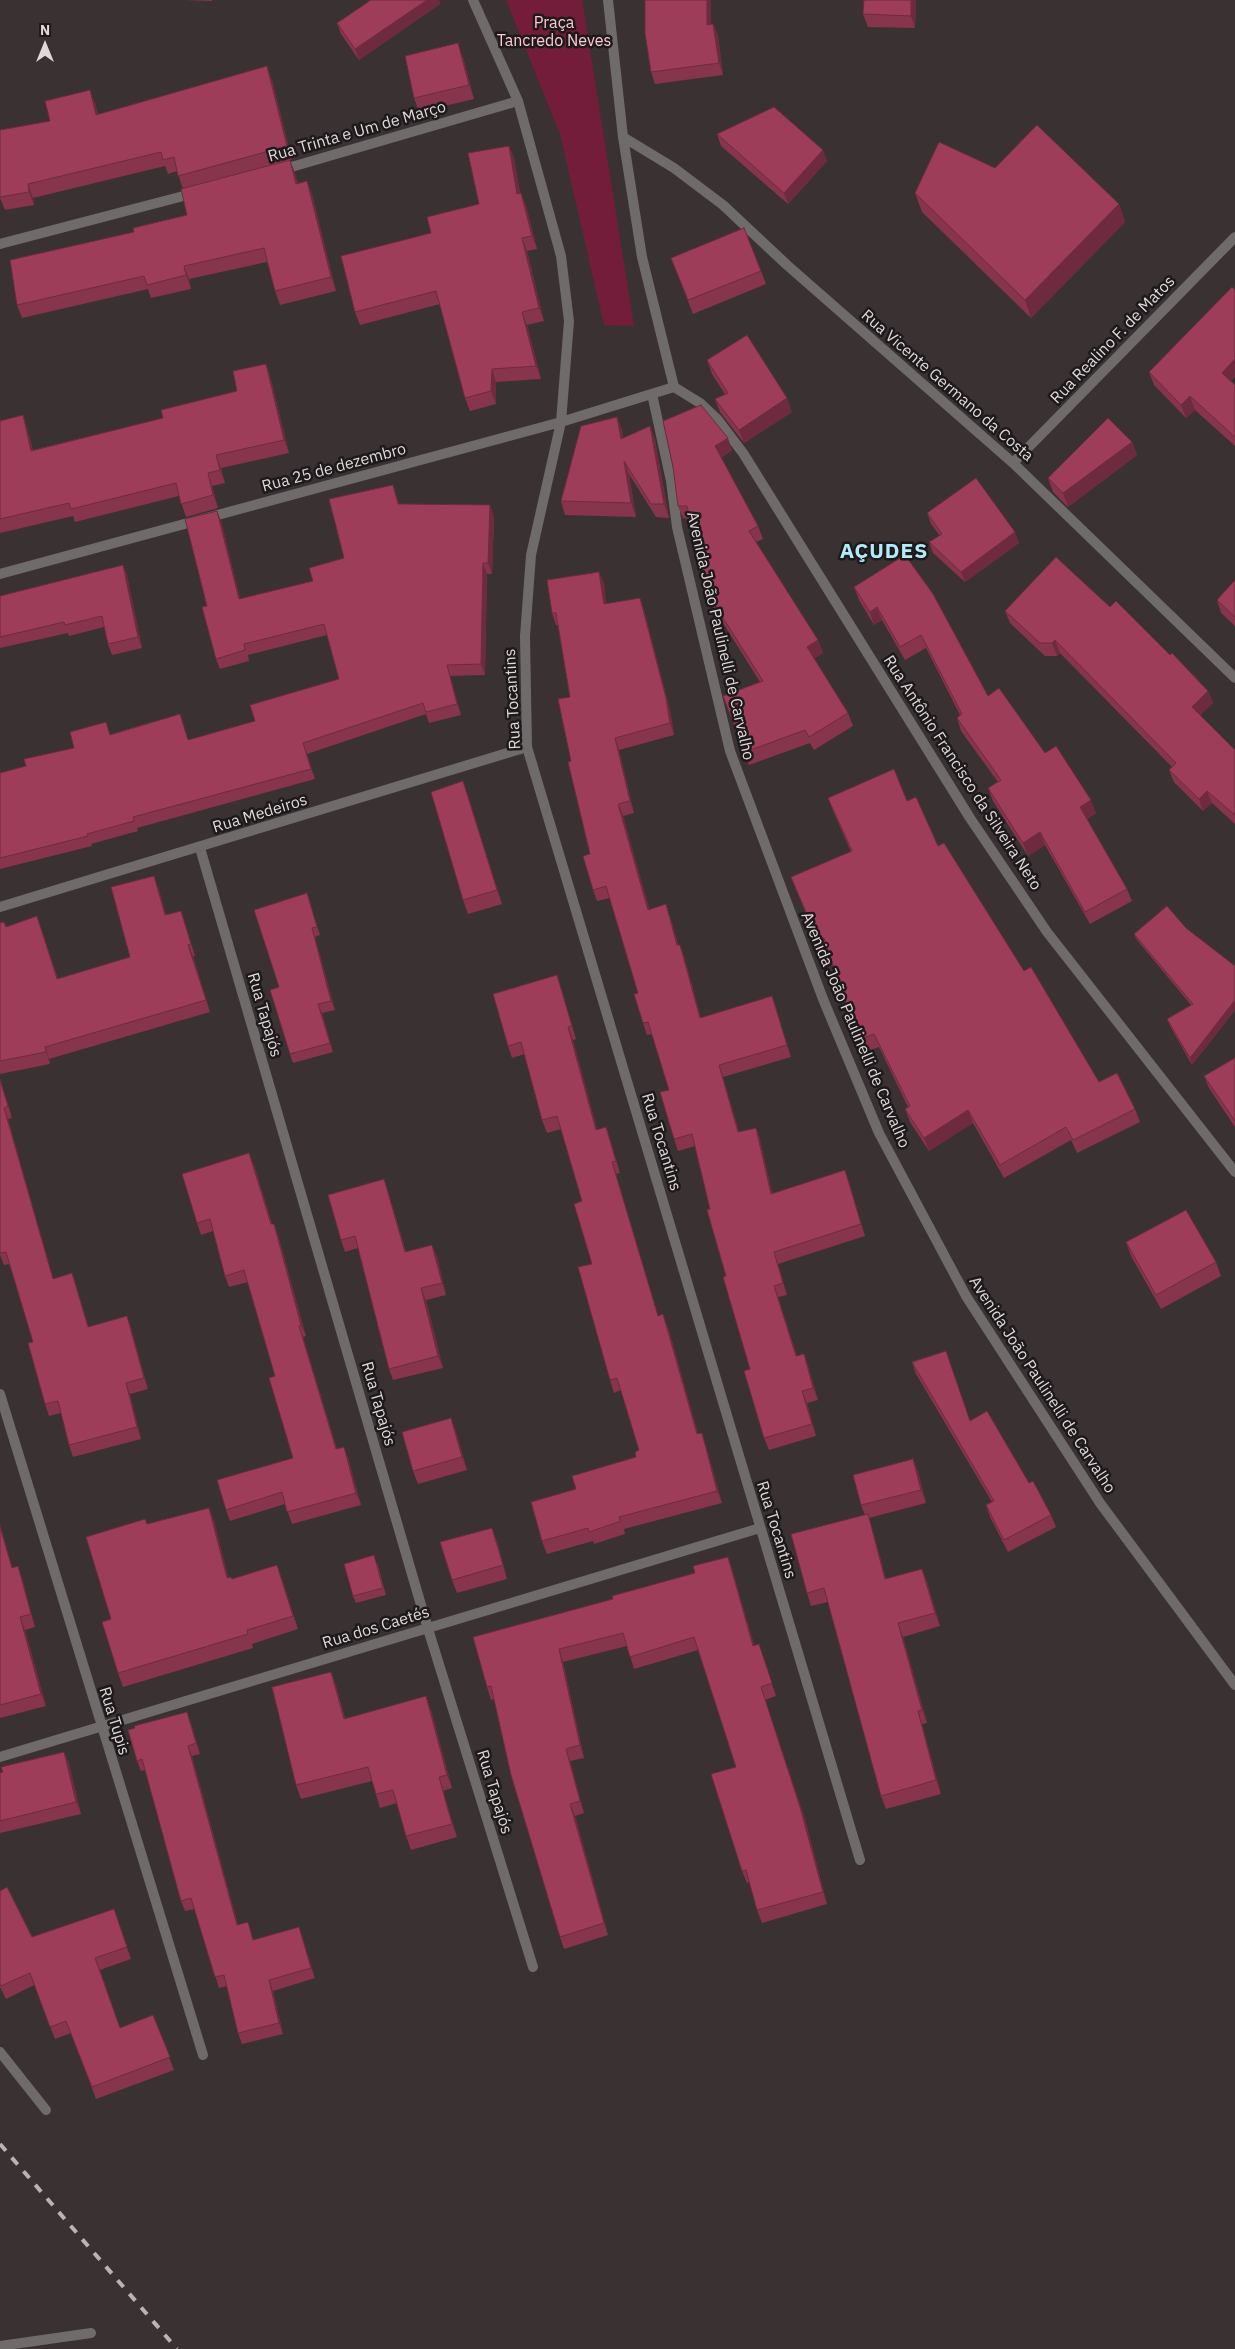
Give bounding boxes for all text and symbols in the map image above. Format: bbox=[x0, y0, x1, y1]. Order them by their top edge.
park label: Praça Tancredo Neves bbox=[497, 13, 611, 51]
north arrow bbox=[20, 20, 70, 70]
text: N bbox=[40, 21, 50, 39]
street label: Rua Trinta e Um de Março bbox=[266, 97, 448, 167]
street label: Rua Realino F. de Matos bbox=[1047, 272, 1179, 408]
street label: Rua Vicente Germano da Costa bbox=[857, 306, 1037, 466]
street label: Rua 25 de dezembro bbox=[260, 440, 408, 496]
street label: Avenida João Paulinelli de Carvalho bbox=[682, 510, 758, 762]
district label: AÇUDES bbox=[839, 539, 929, 565]
street label: Rua Tocantins bbox=[501, 648, 525, 750]
street label: Rua Antônio Francisco da Silveira Neto bbox=[879, 652, 1045, 894]
street label: Rua Medeiros bbox=[210, 790, 310, 838]
street label: Avenida João Paulinelli de Carvalho bbox=[796, 909, 914, 1151]
street label: Rua Tapajós bbox=[243, 971, 285, 1059]
street label: Rua Tocantins bbox=[637, 1091, 685, 1193]
street label: Avenida João Paulinelli de Carvalho bbox=[965, 1273, 1119, 1497]
street label: Rua Tapajós bbox=[357, 1360, 399, 1448]
street label: Rua Tocantins bbox=[752, 1479, 800, 1581]
street label: Rua dos Caetés bbox=[320, 1603, 432, 1653]
street label: Rua Tupis bbox=[95, 1685, 133, 1757]
street label: Rua Tapajós bbox=[472, 1748, 516, 1836]

